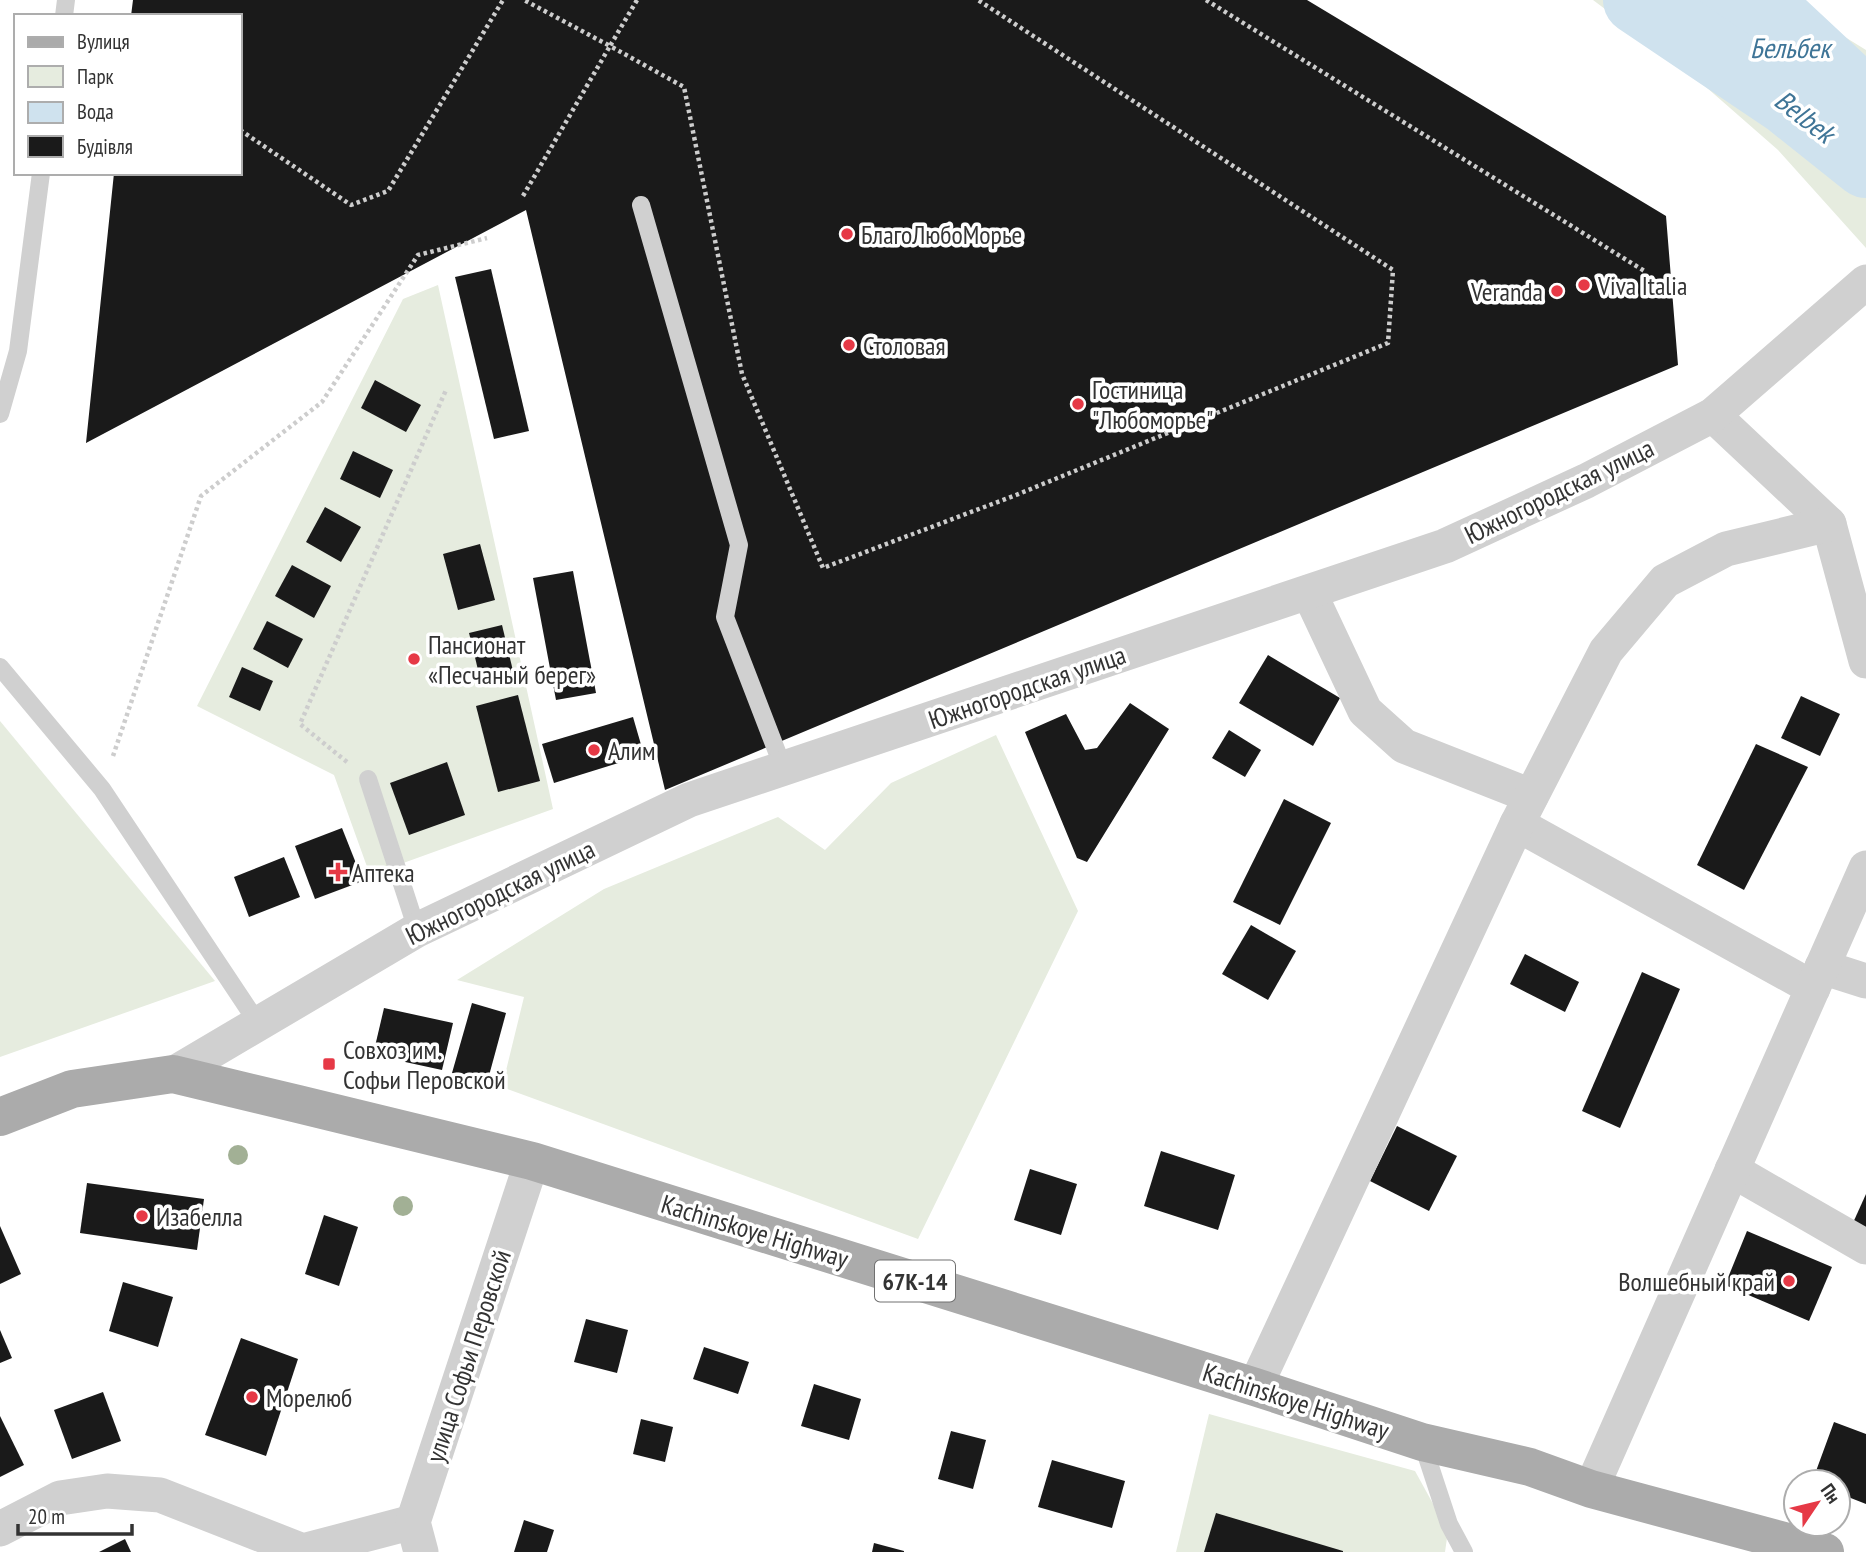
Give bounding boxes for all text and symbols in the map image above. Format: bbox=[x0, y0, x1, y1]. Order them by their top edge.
legend bbox=[14, 14, 242, 175]
text: Вулиця bbox=[77, 28, 130, 55]
water label: Бельбек bbox=[1750, 29, 1833, 66]
text: Парк bbox=[77, 63, 114, 90]
water label: Belbek bbox=[1768, 81, 1845, 153]
text: Вода bbox=[77, 98, 114, 125]
text: Будівля bbox=[77, 133, 133, 160]
place label: БлагоЛюбоМорье bbox=[861, 218, 1022, 251]
marker: БлагоЛюбоМорье bbox=[839, 226, 855, 242]
place label: Viva Italia bbox=[1597, 269, 1687, 302]
place label: Veranda bbox=[1470, 275, 1543, 308]
marker: Viva Italia bbox=[1576, 277, 1592, 293]
marker: Veranda bbox=[1549, 283, 1565, 299]
place label: Столовая bbox=[863, 329, 946, 362]
marker: Столовая bbox=[841, 337, 857, 353]
place label: Гостиница "Любоморье" bbox=[1092, 373, 1213, 436]
marker: Гостиница "Любоморье" bbox=[1070, 396, 1086, 412]
street label: Южногородская улица bbox=[1459, 431, 1659, 551]
place label: Пансионат «Песчаный берег» bbox=[428, 628, 596, 691]
street label: Южногородская улица bbox=[924, 638, 1130, 736]
marker: Пансионат «Песчаный берег» bbox=[406, 651, 422, 667]
place label: Алим bbox=[608, 734, 656, 767]
marker: Алим bbox=[586, 742, 602, 758]
street label: Южногородская улица bbox=[400, 832, 600, 952]
place label: Аптека bbox=[352, 856, 415, 889]
marker: Аптека bbox=[330, 864, 346, 880]
place label: Совхоз им. Софьи Перовской bbox=[343, 1033, 506, 1096]
marker: Совхоз им. Софьи Перовской bbox=[321, 1056, 337, 1072]
street label: Kachinskoye Highway bbox=[658, 1187, 853, 1275]
place label: Изабелла bbox=[156, 1200, 243, 1233]
marker: Изабелла bbox=[134, 1208, 150, 1224]
street label: улица Софьи Перовской bbox=[418, 1246, 518, 1466]
road number: 67К-14 bbox=[875, 1260, 955, 1302]
place label: Волшебный край bbox=[1618, 1265, 1775, 1298]
marker: Волшебный край bbox=[1781, 1273, 1797, 1289]
street label: Kachinskoye Highway bbox=[1199, 1355, 1393, 1447]
place label: Морелюб bbox=[266, 1381, 352, 1414]
marker: Морелюб bbox=[244, 1389, 260, 1405]
north arrow bbox=[1782, 1468, 1852, 1538]
text: Пн bbox=[1816, 1479, 1846, 1508]
scale bar bbox=[18, 1492, 131, 1536]
text: 20 m bbox=[28, 1503, 65, 1530]

